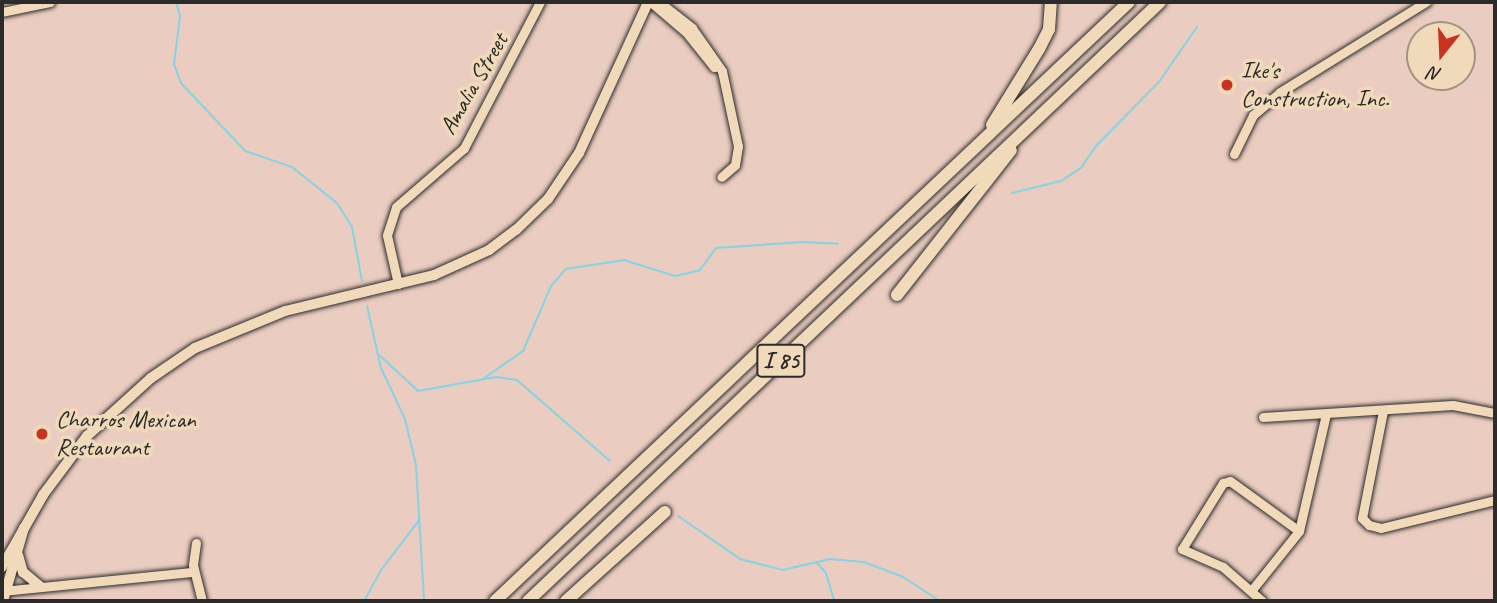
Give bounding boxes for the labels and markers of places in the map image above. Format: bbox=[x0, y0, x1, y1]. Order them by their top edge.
place label: Ike's Construction, Inc. bbox=[1241, 57, 1389, 113]
marker: Ike's Construction, Inc. bbox=[1219, 77, 1235, 93]
place label: Charros Mexican Restaurant bbox=[56, 406, 196, 462]
marker: Charros Mexican Restaurant bbox=[34, 426, 50, 442]

